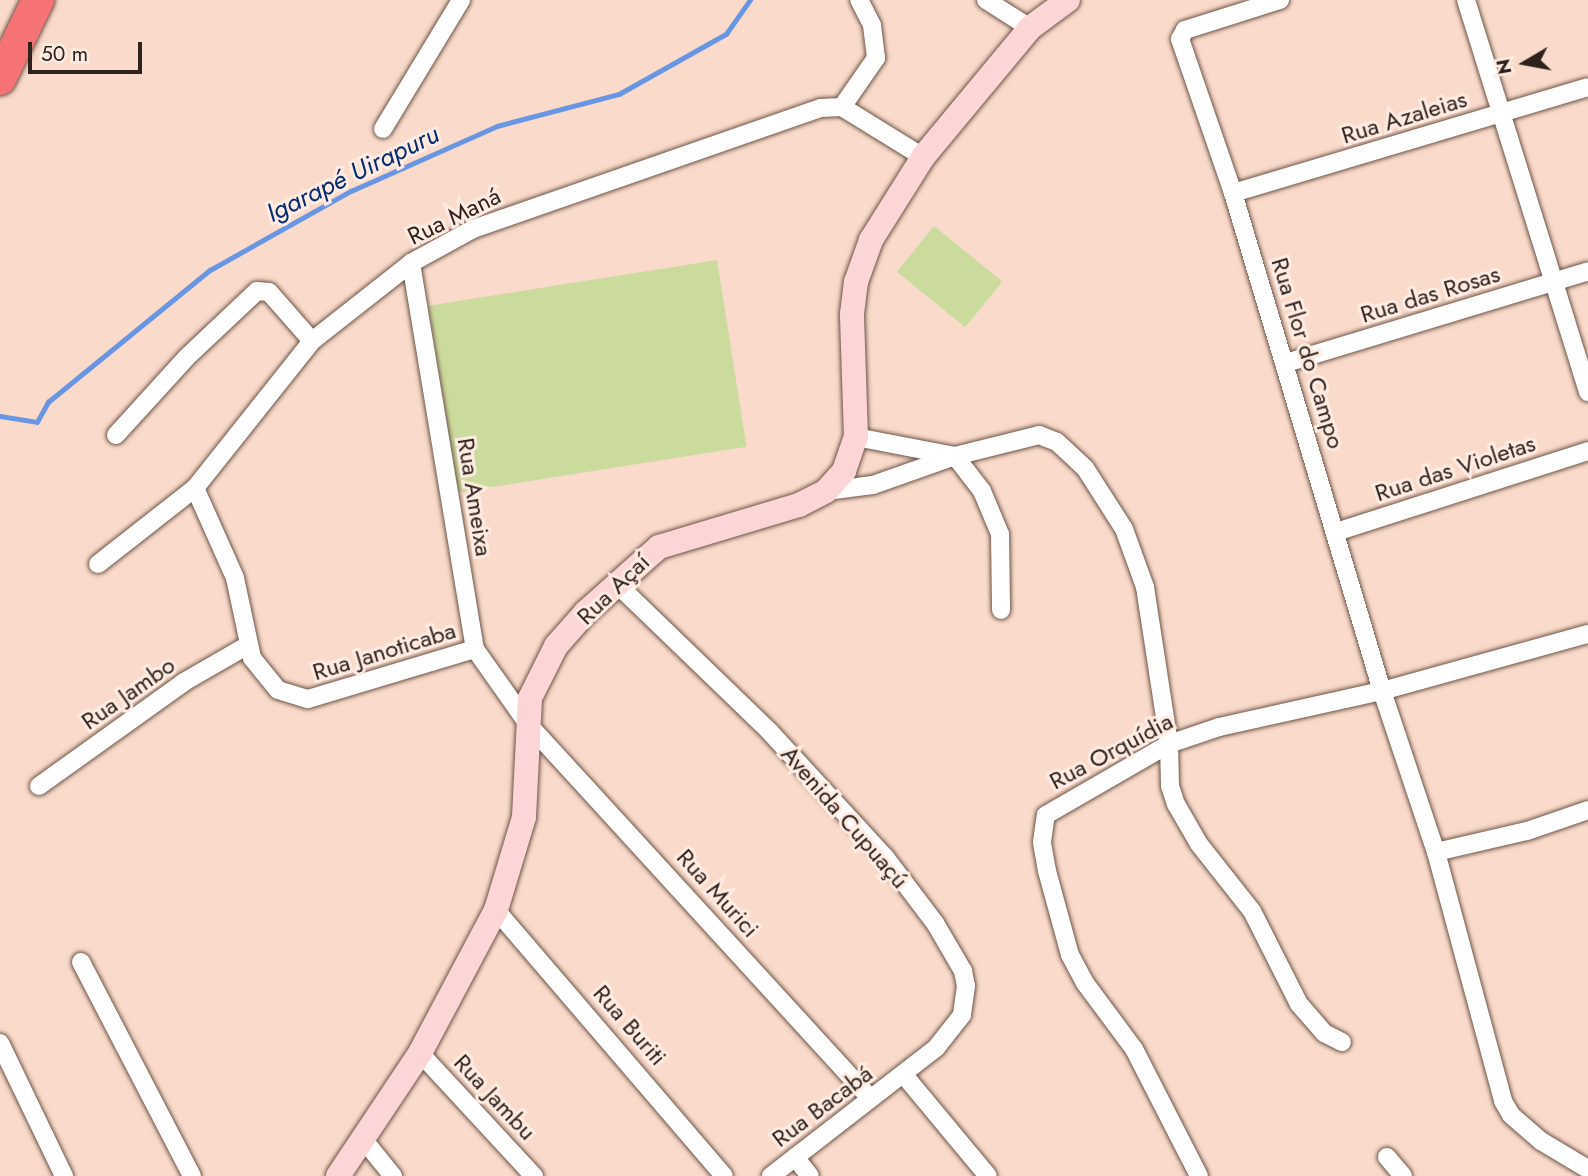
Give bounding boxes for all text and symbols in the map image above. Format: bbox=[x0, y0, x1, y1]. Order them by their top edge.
scale bar bbox=[32, 28, 145, 72]
north arrow bbox=[1490, 28, 1560, 98]
text: 50 m bbox=[41, 39, 88, 69]
text: N bbox=[1489, 57, 1518, 77]
street label: Rua Azaleias bbox=[1338, 84, 1470, 150]
water label: Igarapé Uirapuru bbox=[262, 119, 444, 229]
street label: Rua Maná bbox=[403, 181, 505, 251]
street label: Rua Flor do Campo bbox=[1265, 254, 1351, 452]
street label: Rua das Rosas bbox=[1357, 259, 1503, 329]
street label: Rua das Violetas bbox=[1371, 429, 1539, 507]
street label: Rua Ameixa bbox=[451, 436, 499, 558]
street label: Rua Açaí bbox=[571, 547, 655, 631]
street label: Rua Janoticaba bbox=[309, 616, 459, 686]
street label: Rua Jambo bbox=[76, 650, 180, 736]
street label: Rua Orquídia bbox=[1044, 706, 1178, 796]
street label: Avenida Cupuaçú bbox=[775, 740, 915, 894]
street label: Rua Murici bbox=[671, 843, 765, 943]
street label: Rua Buriti bbox=[587, 979, 673, 1071]
street label: Rua Jambu bbox=[448, 1048, 542, 1146]
street label: Rua Bacabá bbox=[766, 1059, 878, 1153]

